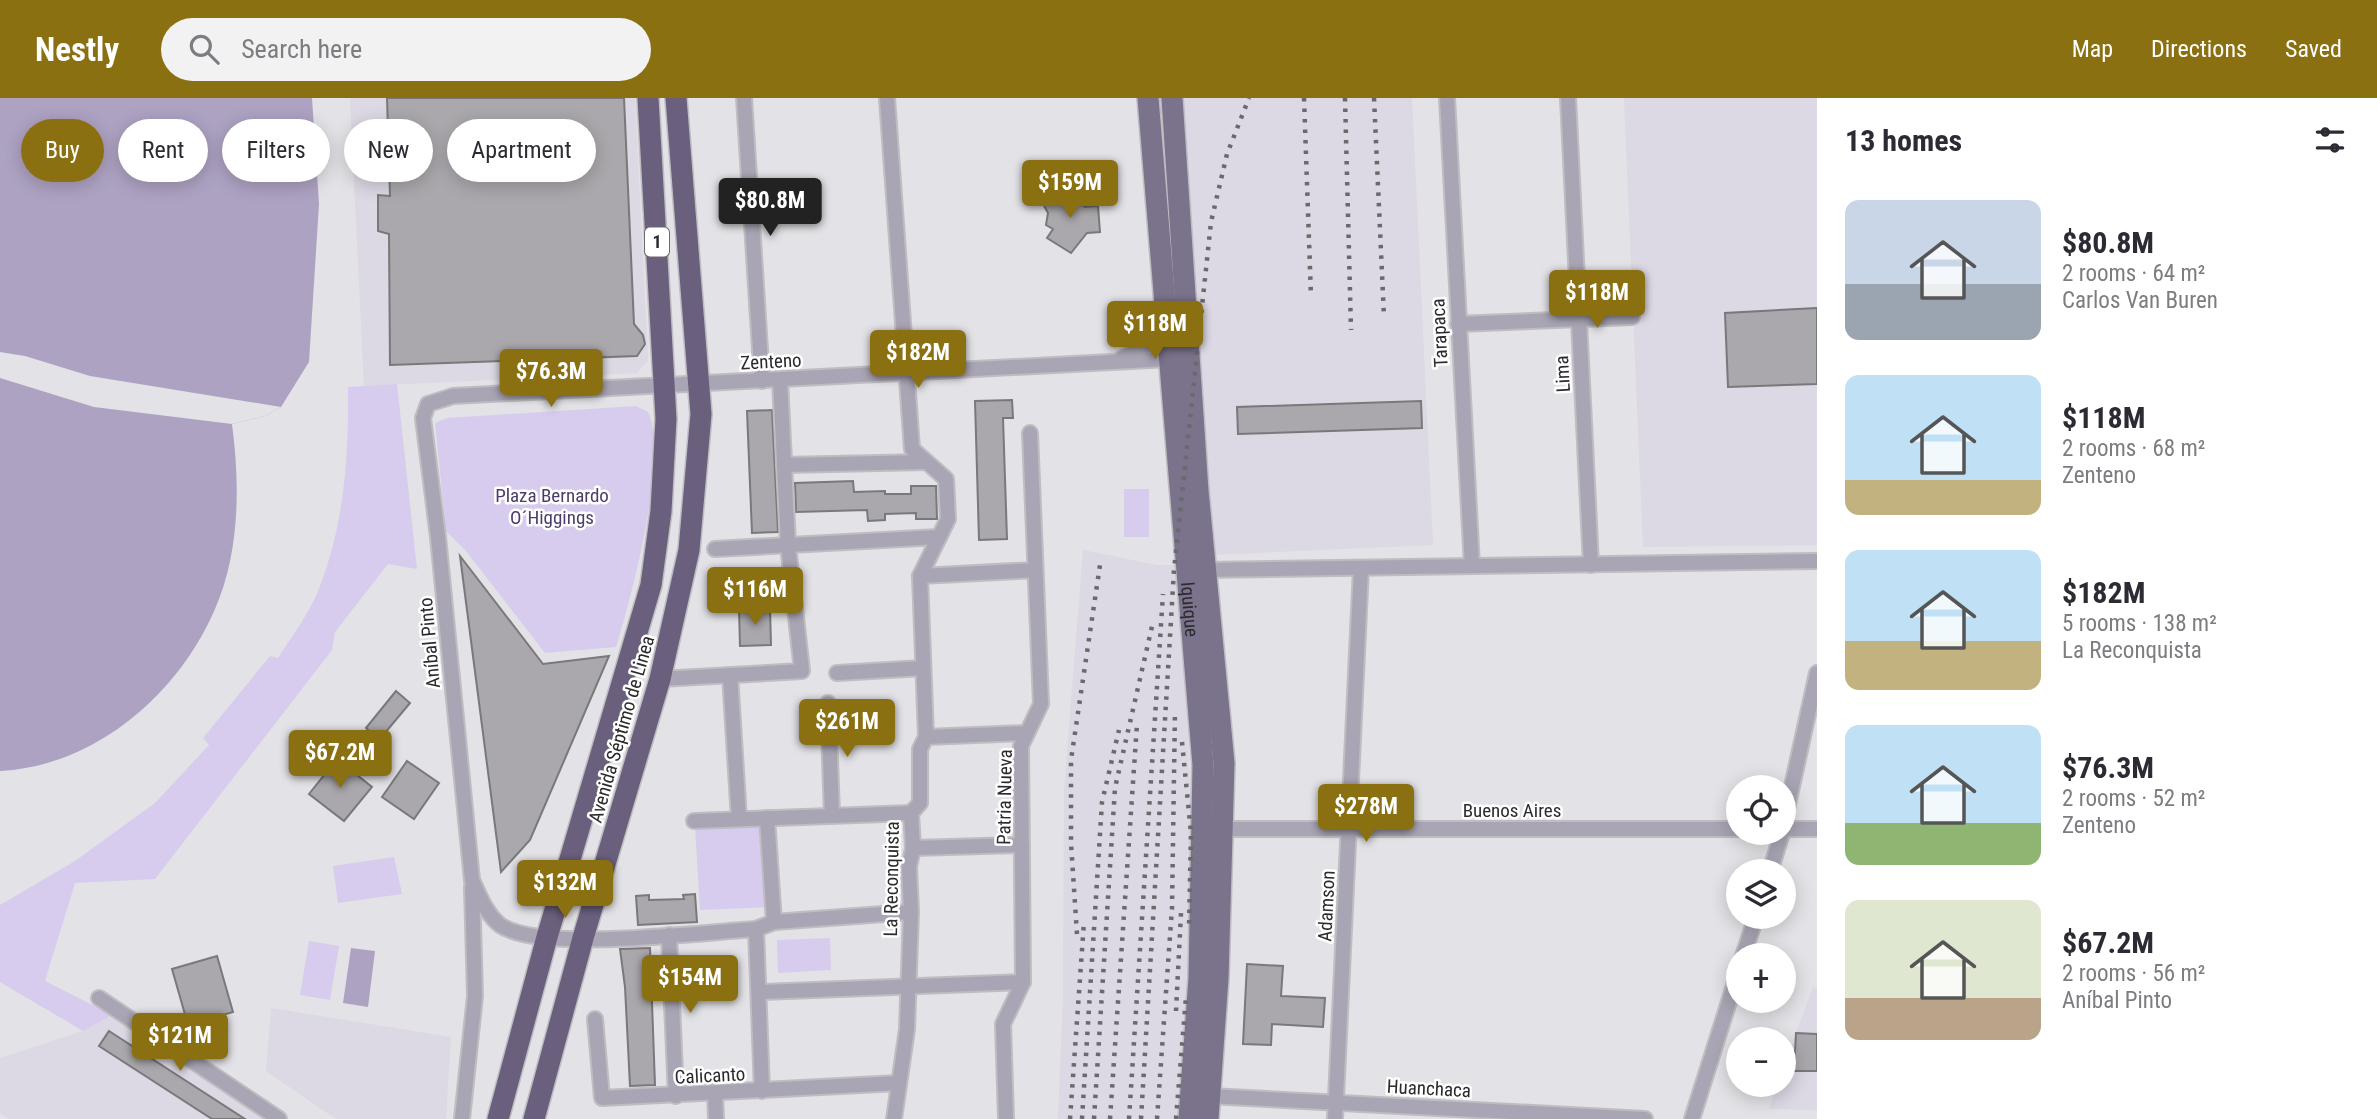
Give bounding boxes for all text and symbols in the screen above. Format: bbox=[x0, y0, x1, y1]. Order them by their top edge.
search box bbox=[161, 18, 651, 81]
text: Nestly bbox=[35, 30, 119, 69]
icon: search bbox=[185, 30, 223, 68]
text: Search here bbox=[241, 34, 362, 64]
text: Map bbox=[2072, 35, 2113, 63]
text: Directions bbox=[2151, 35, 2247, 63]
text: Saved bbox=[2285, 35, 2342, 63]
chip: Buy bbox=[21, 119, 104, 182]
chip: Rent bbox=[118, 119, 208, 182]
chip: Filters bbox=[222, 119, 330, 182]
chip: New bbox=[344, 119, 433, 182]
chip: Apartment bbox=[447, 119, 596, 182]
icon: filters bbox=[2311, 121, 2349, 159]
text: 13 homes bbox=[1845, 123, 1962, 158]
pin: $159M bbox=[1021, 160, 1119, 220]
text: $159M bbox=[1038, 169, 1102, 196]
pin: $80.8M bbox=[713, 178, 827, 238]
text: $80.8M bbox=[735, 187, 805, 214]
text: $80.8M bbox=[2062, 225, 2154, 260]
road number: 1 bbox=[645, 228, 669, 257]
icon: home bbox=[1901, 228, 1985, 312]
text: 2 rooms · 64 m² bbox=[2062, 260, 2205, 287]
pin: $118M bbox=[1548, 271, 1646, 330]
text: $118M bbox=[1565, 279, 1629, 306]
text: Carlos Van Buren bbox=[2062, 287, 2218, 314]
street label: Tarapaca bbox=[1426, 298, 1453, 368]
pin: $118M bbox=[1106, 302, 1204, 361]
text: $118M bbox=[1123, 310, 1187, 337]
pin: $182M bbox=[869, 330, 967, 390]
text: $182M bbox=[886, 339, 950, 366]
street label: Zenteno bbox=[740, 348, 802, 375]
pin: $76.3M bbox=[494, 350, 608, 409]
street label: Lima bbox=[1550, 355, 1575, 393]
text: $76.3M bbox=[516, 358, 586, 385]
text: $118M bbox=[2062, 400, 2145, 435]
icon: home bbox=[1901, 403, 1985, 487]
text: 2 rooms · 68 m² bbox=[2062, 435, 2205, 462]
text: Zenteno bbox=[2062, 462, 2136, 489]
park label: Plaza Bernardo O´Higgings bbox=[495, 484, 609, 529]
pin: $116M bbox=[706, 568, 804, 627]
text: $182M bbox=[2062, 575, 2145, 610]
text: $116M bbox=[723, 576, 787, 603]
icon: home bbox=[1901, 578, 1985, 662]
street label: Iquique bbox=[1176, 581, 1203, 638]
street label: Aníbal Pinto bbox=[414, 597, 445, 689]
text: 5 rooms · 138 m² bbox=[2062, 610, 2217, 637]
street label: Avenida Séptimo de Linea bbox=[584, 633, 659, 825]
text: La Reconquista bbox=[2062, 637, 2202, 664]
pin: $261M bbox=[798, 700, 896, 759]
text: $261M bbox=[815, 708, 879, 735]
pin: $67.2M bbox=[283, 730, 397, 790]
text: $67.2M bbox=[305, 739, 375, 766]
street label: Patria Nueva bbox=[992, 749, 1017, 845]
text: $76.3M bbox=[2062, 750, 2154, 785]
icon: home bbox=[1901, 753, 1985, 837]
map controls bbox=[1726, 775, 1796, 1097]
button: locate bbox=[1726, 775, 1796, 845]
pin: $278M bbox=[1317, 784, 1415, 844]
text: 2 rooms · 52 m² bbox=[2062, 785, 2205, 812]
text: $278M bbox=[1334, 793, 1398, 820]
street label: Buenos Aires bbox=[1463, 799, 1561, 822]
text: Zenteno bbox=[2062, 812, 2136, 839]
street label: La Reconquista bbox=[879, 821, 904, 937]
button: layers bbox=[1726, 859, 1796, 929]
pin: $132M bbox=[516, 860, 614, 920]
text: $132M bbox=[533, 869, 597, 896]
street label: Adamson bbox=[1313, 870, 1340, 942]
text: $67.2M bbox=[2062, 925, 2154, 960]
icon: home bbox=[1901, 928, 1985, 1012]
button: + bbox=[1726, 943, 1796, 1013]
pin: $154M bbox=[641, 956, 739, 1015]
text: 2 rooms · 56 m² bbox=[2062, 960, 2205, 987]
text: $154M bbox=[658, 964, 722, 991]
text: Aníbal Pinto bbox=[2062, 987, 2172, 1014]
pin: $121M bbox=[131, 1014, 229, 1073]
text: $121M bbox=[148, 1022, 212, 1049]
button: − bbox=[1726, 1027, 1796, 1097]
street label: Calicanto bbox=[674, 1062, 746, 1089]
street label: Huanchaca bbox=[1386, 1075, 1472, 1102]

